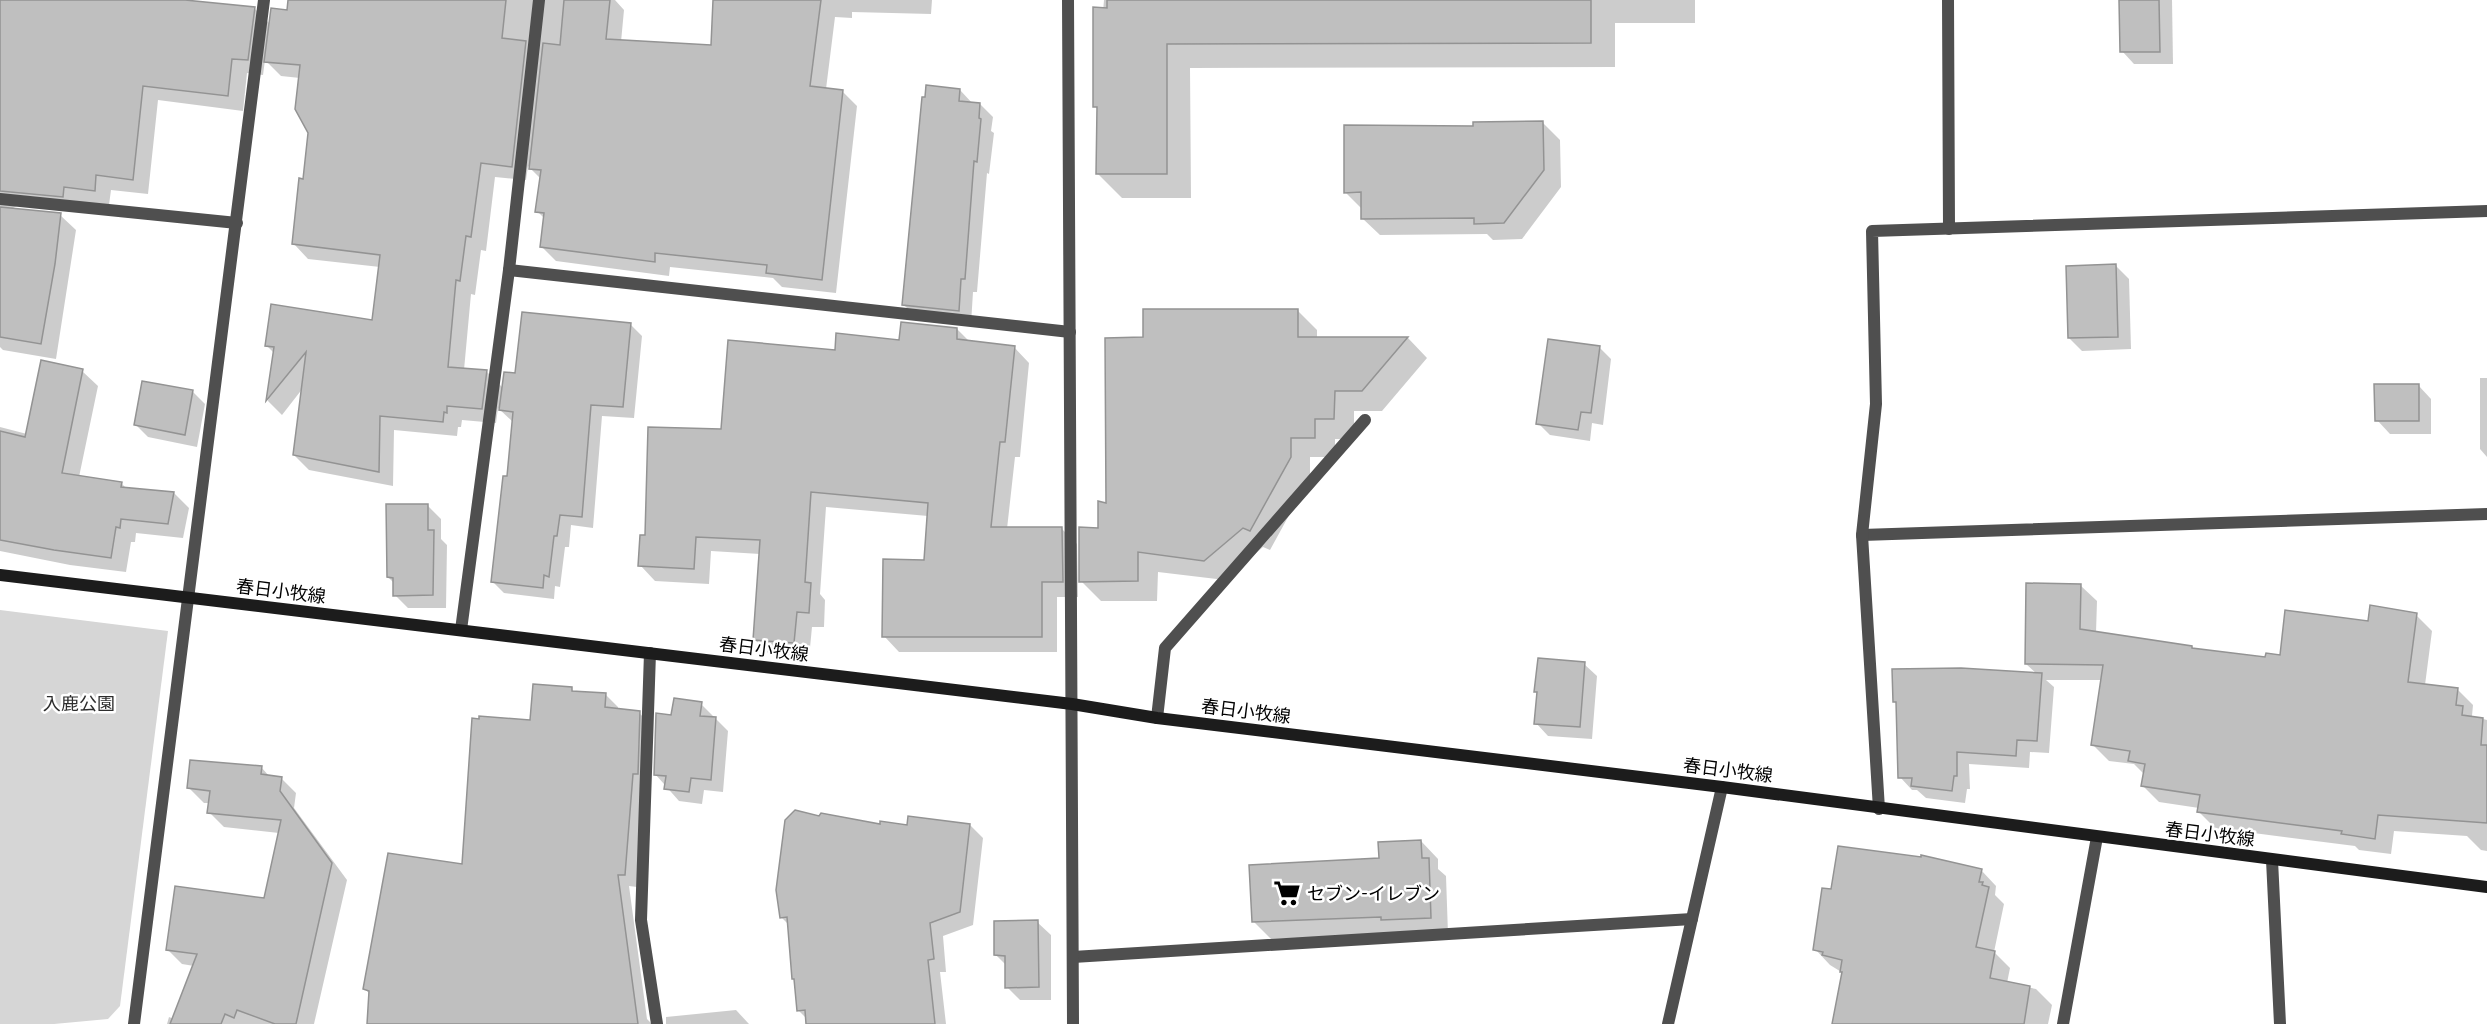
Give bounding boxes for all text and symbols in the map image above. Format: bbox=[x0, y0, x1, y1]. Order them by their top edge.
street label: 春日小牧線 bbox=[235, 574, 327, 608]
street label: 春日小牧線 bbox=[718, 632, 810, 666]
park label: 入鹿公園 bbox=[43, 692, 115, 715]
street label: 春日小牧線 bbox=[1200, 694, 1292, 728]
street label: 春日小牧線 bbox=[1682, 753, 1774, 787]
street label: 春日小牧線 bbox=[2164, 817, 2256, 851]
supermarket icon: セブン-イレブン bbox=[1272, 878, 1302, 908]
place label: セブン-イレブン bbox=[1307, 882, 1440, 905]

